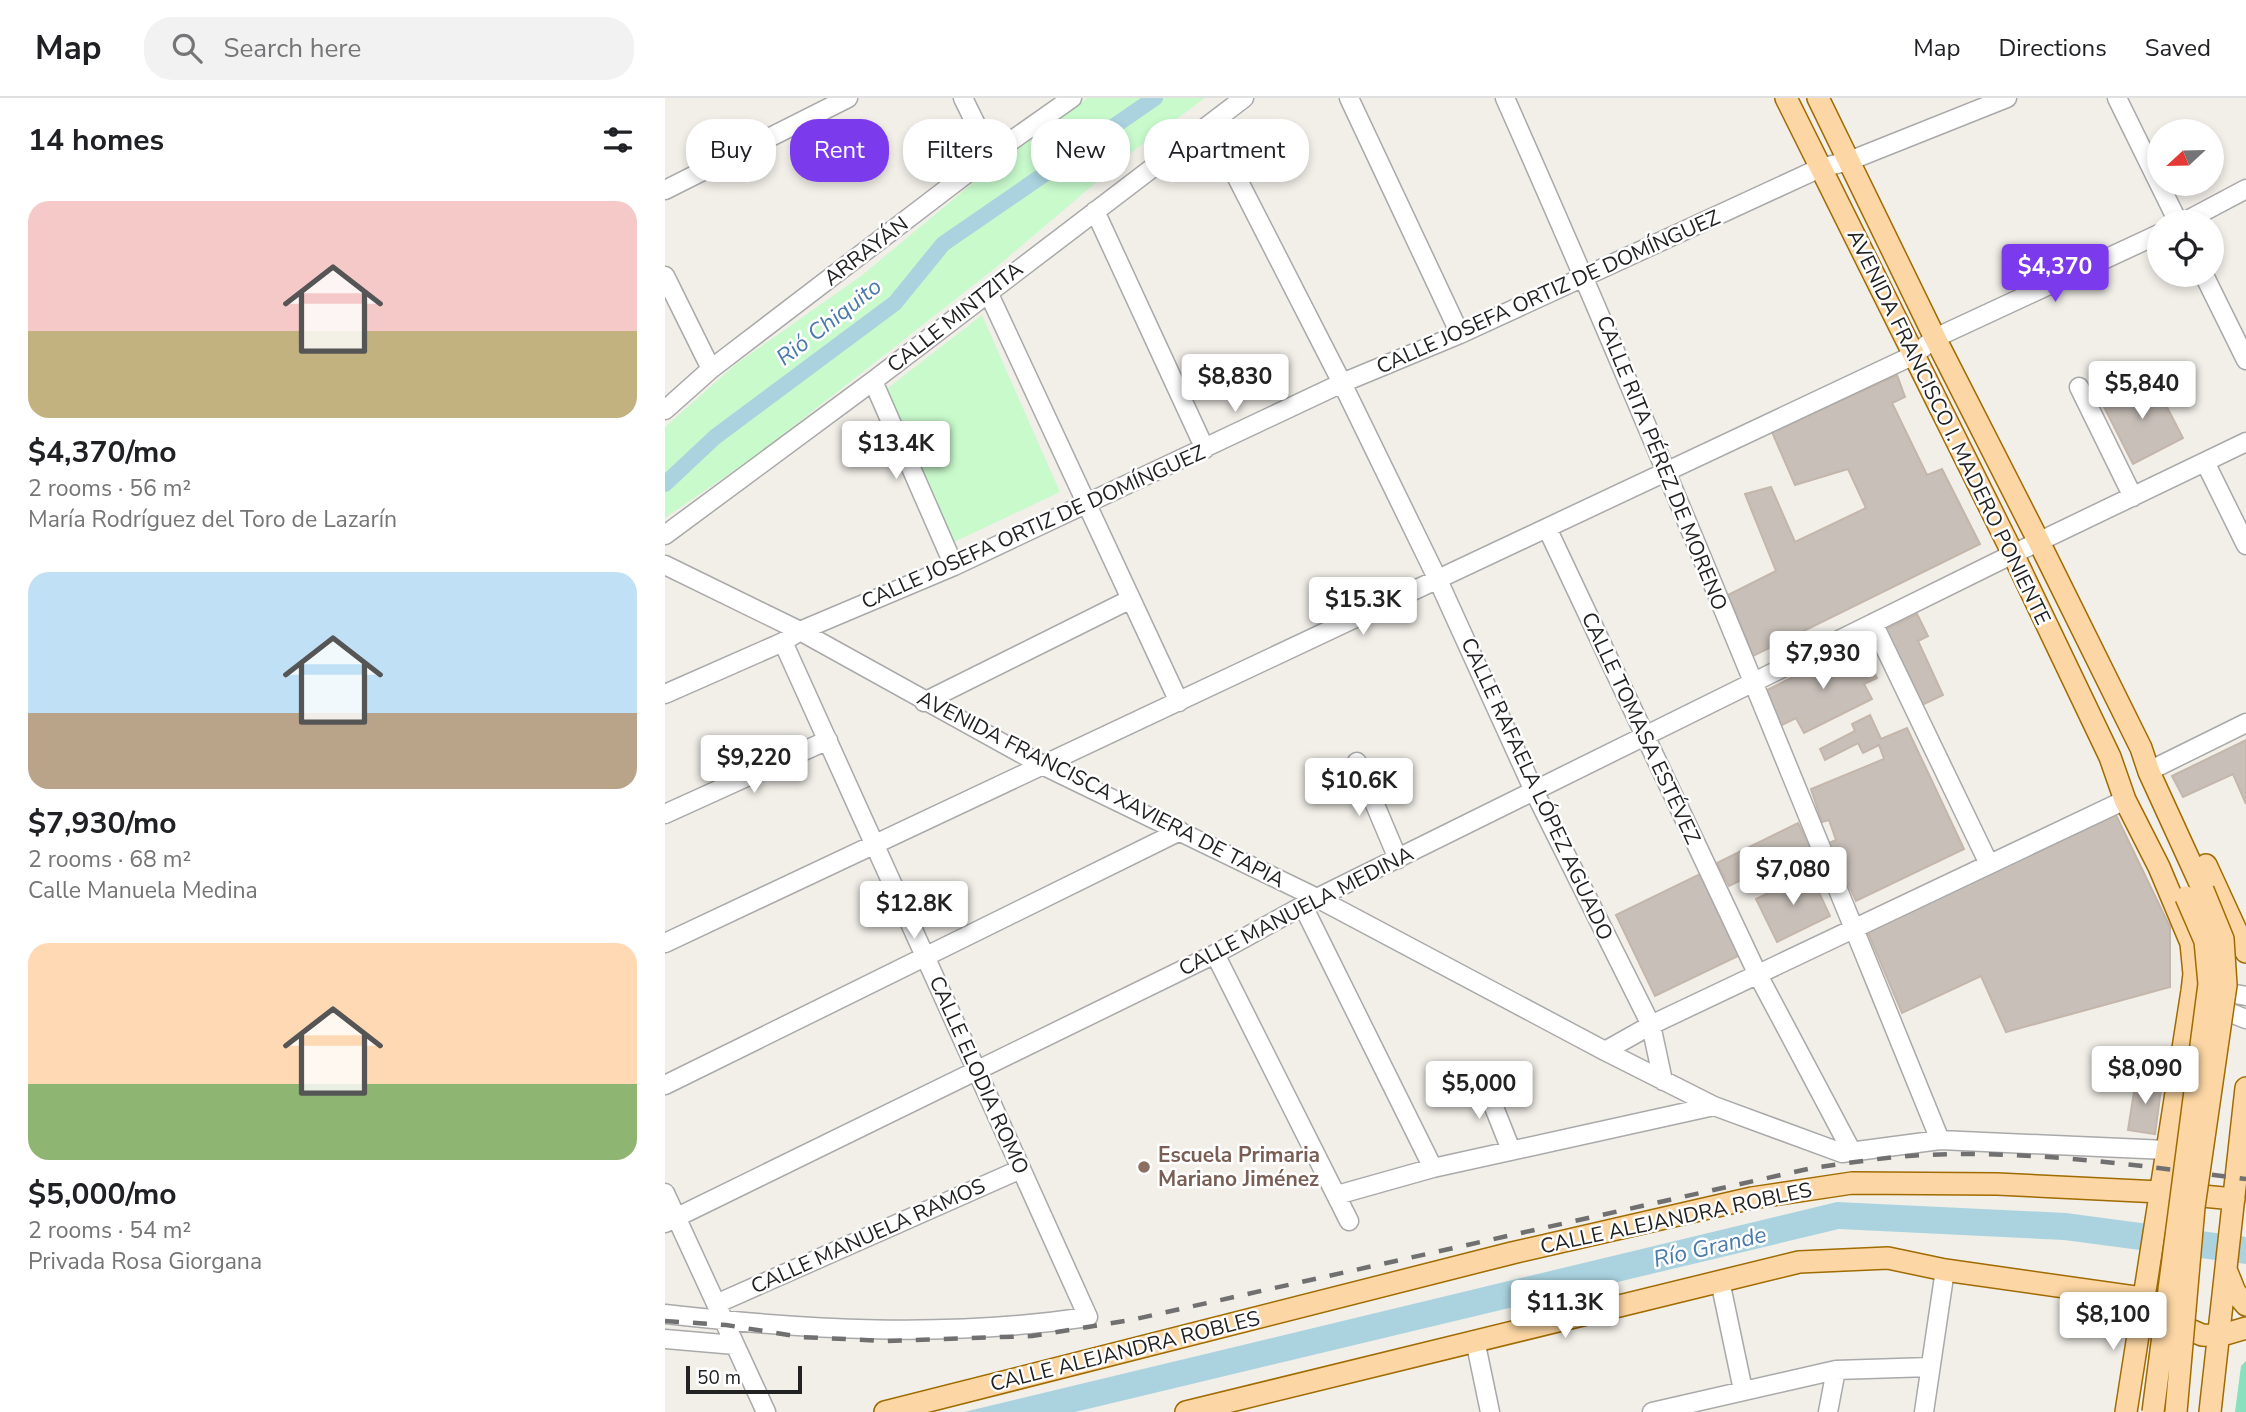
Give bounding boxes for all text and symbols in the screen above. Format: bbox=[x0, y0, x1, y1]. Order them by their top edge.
search box bbox=[144, 17, 634, 80]
text: Map bbox=[35, 26, 102, 71]
icon: search bbox=[168, 29, 206, 67]
text: Search here bbox=[224, 31, 361, 66]
text: Map bbox=[1913, 32, 1960, 64]
text: Directions bbox=[1998, 32, 2107, 64]
text: Saved bbox=[2145, 32, 2211, 64]
chip: Buy bbox=[686, 119, 776, 182]
chip: Rent bbox=[790, 119, 889, 182]
chip: Filters bbox=[903, 119, 1017, 182]
chip: New bbox=[1031, 119, 1130, 182]
chip: Apartment bbox=[1144, 119, 1309, 182]
north arrow bbox=[2147, 119, 2224, 196]
map controls bbox=[2147, 119, 2224, 287]
text: 14 homes bbox=[28, 120, 164, 161]
icon: filters bbox=[599, 121, 637, 159]
street label: CALLE JOSEFA ORTIZ DE DOMÍNGUEZ bbox=[1372, 203, 1724, 381]
street label: ARRAYÁN bbox=[818, 210, 914, 292]
button: locate bbox=[2147, 210, 2224, 287]
street label: AVENIDA FRANCISCO I. MADERO PONIENTE bbox=[1841, 225, 2057, 629]
pin: $4,370 bbox=[1998, 244, 2112, 304]
icon: home bbox=[270, 246, 396, 372]
text: $4,370 bbox=[2018, 251, 2092, 282]
street label: CALLE MINTZITA bbox=[881, 255, 1029, 379]
water label: Rió Chiquito bbox=[770, 271, 888, 373]
street label: CALLE RITA PÉREZ DE MORENO bbox=[1590, 311, 1734, 615]
pin: $8,830 bbox=[1178, 354, 1292, 414]
text: $8,830 bbox=[1198, 361, 1272, 392]
pin: $5,840 bbox=[2085, 362, 2199, 421]
text: $5,840 bbox=[2105, 368, 2179, 399]
pin: $13.4K bbox=[839, 422, 953, 481]
text: $13.4K bbox=[858, 428, 934, 459]
text: $4,370/mo bbox=[28, 432, 177, 473]
street label: CALLE JOSEFA ORTIZ DE DOMÍNGUEZ bbox=[857, 438, 1209, 616]
text: 2 rooms · 56 m² bbox=[28, 473, 191, 504]
text: María Rodríguez del Toro de Lazarín bbox=[28, 504, 397, 535]
pin: $15.3K bbox=[1306, 578, 1420, 637]
text: $15.3K bbox=[1325, 584, 1401, 615]
street label: CALLE TOMASA ESTÉVEZ bbox=[1575, 608, 1707, 848]
icon: home bbox=[270, 617, 396, 743]
pin: $7,930 bbox=[1766, 632, 1880, 691]
street label: CALLE RAFAELA LÓPEZ AGUADO bbox=[1454, 633, 1620, 945]
text: $7,930 bbox=[1786, 638, 1860, 669]
street label: AVENIDA FRANCISCA XAVIERA DE TAPIA bbox=[913, 684, 1289, 894]
pin: $9,220 bbox=[697, 736, 811, 795]
text: $9,220 bbox=[717, 742, 791, 773]
pin: $10.6K bbox=[1302, 758, 1416, 818]
text: $10.6K bbox=[1321, 765, 1397, 796]
text: $7,930/mo bbox=[28, 803, 177, 844]
street label: CALLE MANUELA MEDINA bbox=[1174, 840, 1418, 982]
text: 2 rooms · 68 m² bbox=[28, 844, 191, 875]
pin: $7,080 bbox=[1736, 848, 1850, 907]
text: $7,080 bbox=[1756, 854, 1830, 885]
text: Calle Manuela Medina bbox=[28, 875, 258, 906]
pin: $12.8K bbox=[857, 882, 971, 941]
text: $12.8K bbox=[876, 888, 952, 919]
street label: CALLE ELODIA ROMO bbox=[923, 971, 1035, 1179]
icon: home bbox=[270, 988, 396, 1114]
pin: $8,090 bbox=[2088, 1046, 2202, 1106]
text: $8,090 bbox=[2108, 1053, 2182, 1084]
pin: $5,000 bbox=[1422, 1062, 1536, 1121]
text: $5,000 bbox=[1442, 1068, 1516, 1099]
place label: Escuela Primaria Mariano Jiménez bbox=[1158, 1141, 1320, 1193]
marker: Escuela Primaria Mariano Jiménez bbox=[1136, 1159, 1152, 1175]
street label: CALLE MANUELA RAMOS bbox=[746, 1172, 990, 1300]
text: $5,000/mo bbox=[28, 1174, 177, 1215]
street label: CALLE ALEJANDRA ROBLES bbox=[1538, 1176, 1814, 1260]
text: 2 rooms · 54 m² bbox=[28, 1215, 191, 1246]
water label: Río Grande bbox=[1650, 1219, 1770, 1275]
text: Privada Rosa Giorgana bbox=[28, 1246, 262, 1277]
pin: $11.3K bbox=[1508, 1280, 1622, 1340]
text: $11.3K bbox=[1527, 1287, 1603, 1318]
pin: $8,100 bbox=[2056, 1292, 2170, 1352]
text: $8,100 bbox=[2076, 1299, 2150, 1330]
street label: CALLE ALEJANDRA ROBLES bbox=[987, 1304, 1263, 1398]
scale bar bbox=[686, 1363, 801, 1395]
text: 50 m bbox=[697, 1365, 741, 1391]

